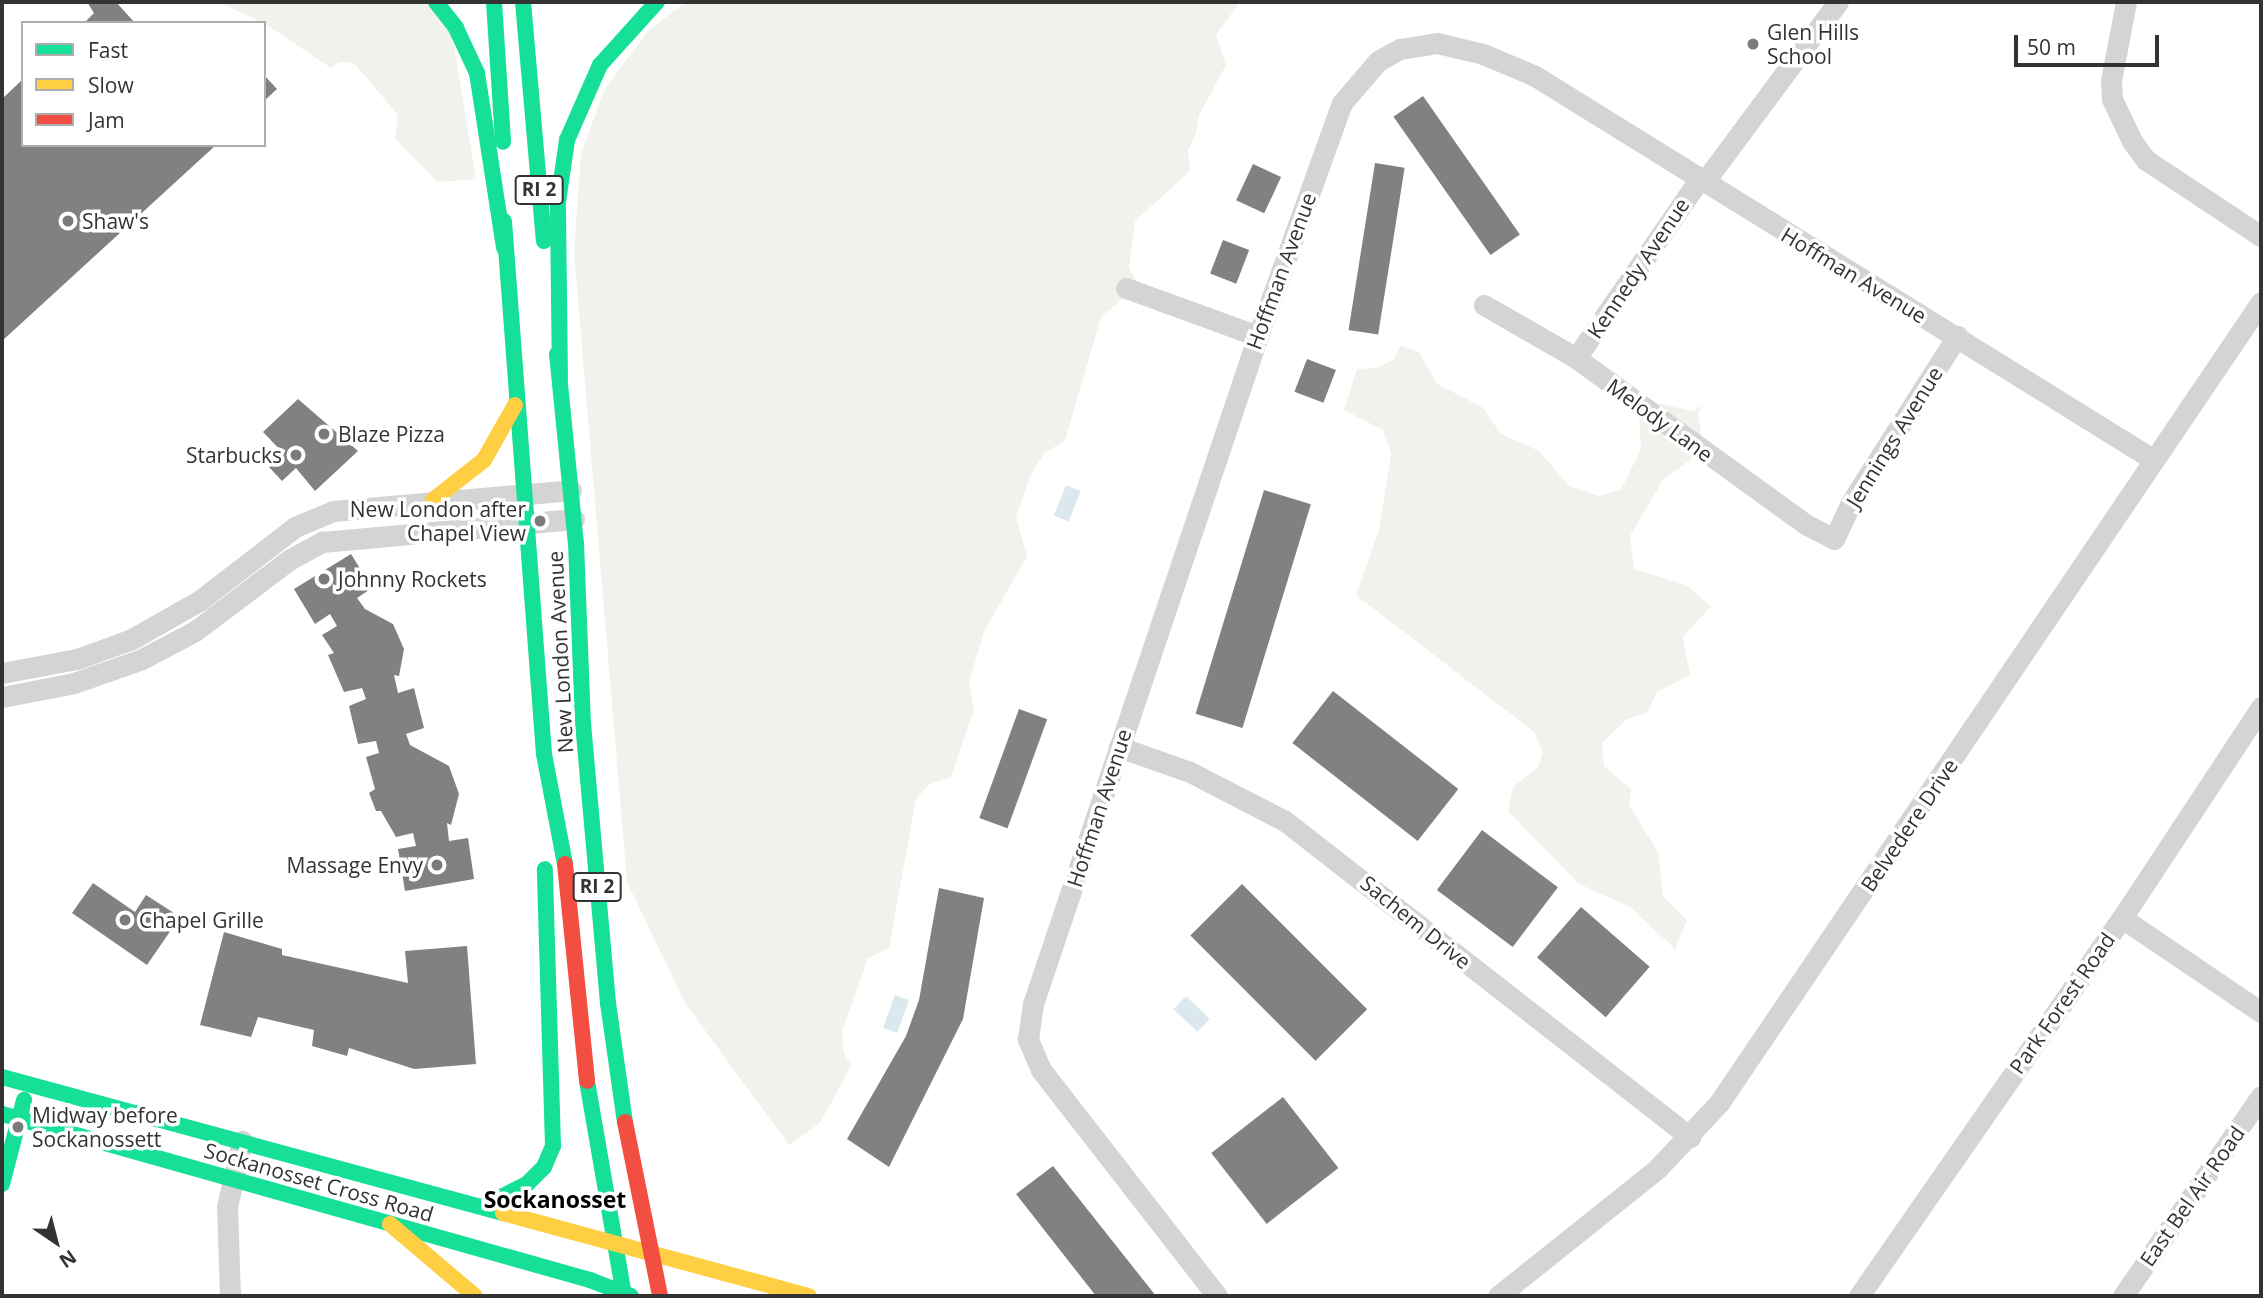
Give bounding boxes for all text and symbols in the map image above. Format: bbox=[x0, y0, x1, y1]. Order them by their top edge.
place label: Glen Hills School bbox=[1767, 19, 1859, 69]
legend bbox=[21, 21, 266, 147]
scale bar bbox=[2018, 21, 2163, 65]
text: 50 m bbox=[2027, 33, 2076, 61]
text: Fast bbox=[88, 36, 128, 64]
marker: Glen Hills School bbox=[1745, 36, 1761, 52]
text: Slow bbox=[88, 71, 134, 99]
text: Jam bbox=[88, 106, 125, 134]
road number: RI 2 bbox=[514, 174, 564, 206]
street label: Hoffman Avenue bbox=[1241, 189, 1321, 353]
street label: Kennedy Avenue bbox=[1582, 193, 1694, 343]
place label: Shaw's bbox=[82, 208, 149, 234]
marker: Shaw's bbox=[60, 213, 76, 229]
street label: Hoffman Avenue bbox=[1777, 222, 1931, 328]
street label: Jennings Avenue bbox=[1841, 362, 1947, 512]
street label: Melody Lane bbox=[1602, 373, 1718, 467]
place label: Blaze Pizza bbox=[338, 421, 445, 447]
marker: Blaze Pizza bbox=[316, 426, 332, 442]
place label: Starbucks bbox=[186, 442, 282, 468]
marker: Starbucks bbox=[288, 447, 304, 463]
place label: New London after Chapel View bbox=[350, 496, 526, 546]
marker: New London after Chapel View bbox=[532, 513, 548, 529]
street label: New London Avenue bbox=[542, 550, 578, 754]
place label: Johnny Rockets bbox=[338, 566, 487, 592]
marker: Johnny Rockets bbox=[316, 571, 332, 587]
street label: Hoffman Avenue bbox=[1062, 726, 1136, 890]
street label: Belvedere Drive bbox=[1855, 754, 1963, 896]
place label: Massage Envy bbox=[287, 852, 423, 878]
marker: Massage Envy bbox=[429, 857, 445, 873]
street label: Sachem Drive bbox=[1356, 870, 1476, 974]
road number: RI 2 bbox=[572, 872, 622, 902]
place label: Chapel Grille bbox=[139, 907, 264, 933]
marker: Chapel Grille bbox=[117, 912, 133, 928]
street label: Park Forest Road bbox=[2004, 928, 2120, 1078]
place label: Midway before Sockanossett bbox=[32, 1102, 178, 1152]
marker: Midway before Sockanossett bbox=[10, 1119, 26, 1135]
street label: East Bel Air Road bbox=[2134, 1121, 2250, 1271]
street label: Sockanosset Cross Road bbox=[202, 1137, 436, 1227]
district label: Sockanosset bbox=[484, 1185, 626, 1213]
north arrow bbox=[21, 1207, 91, 1277]
text: N bbox=[54, 1244, 82, 1274]

